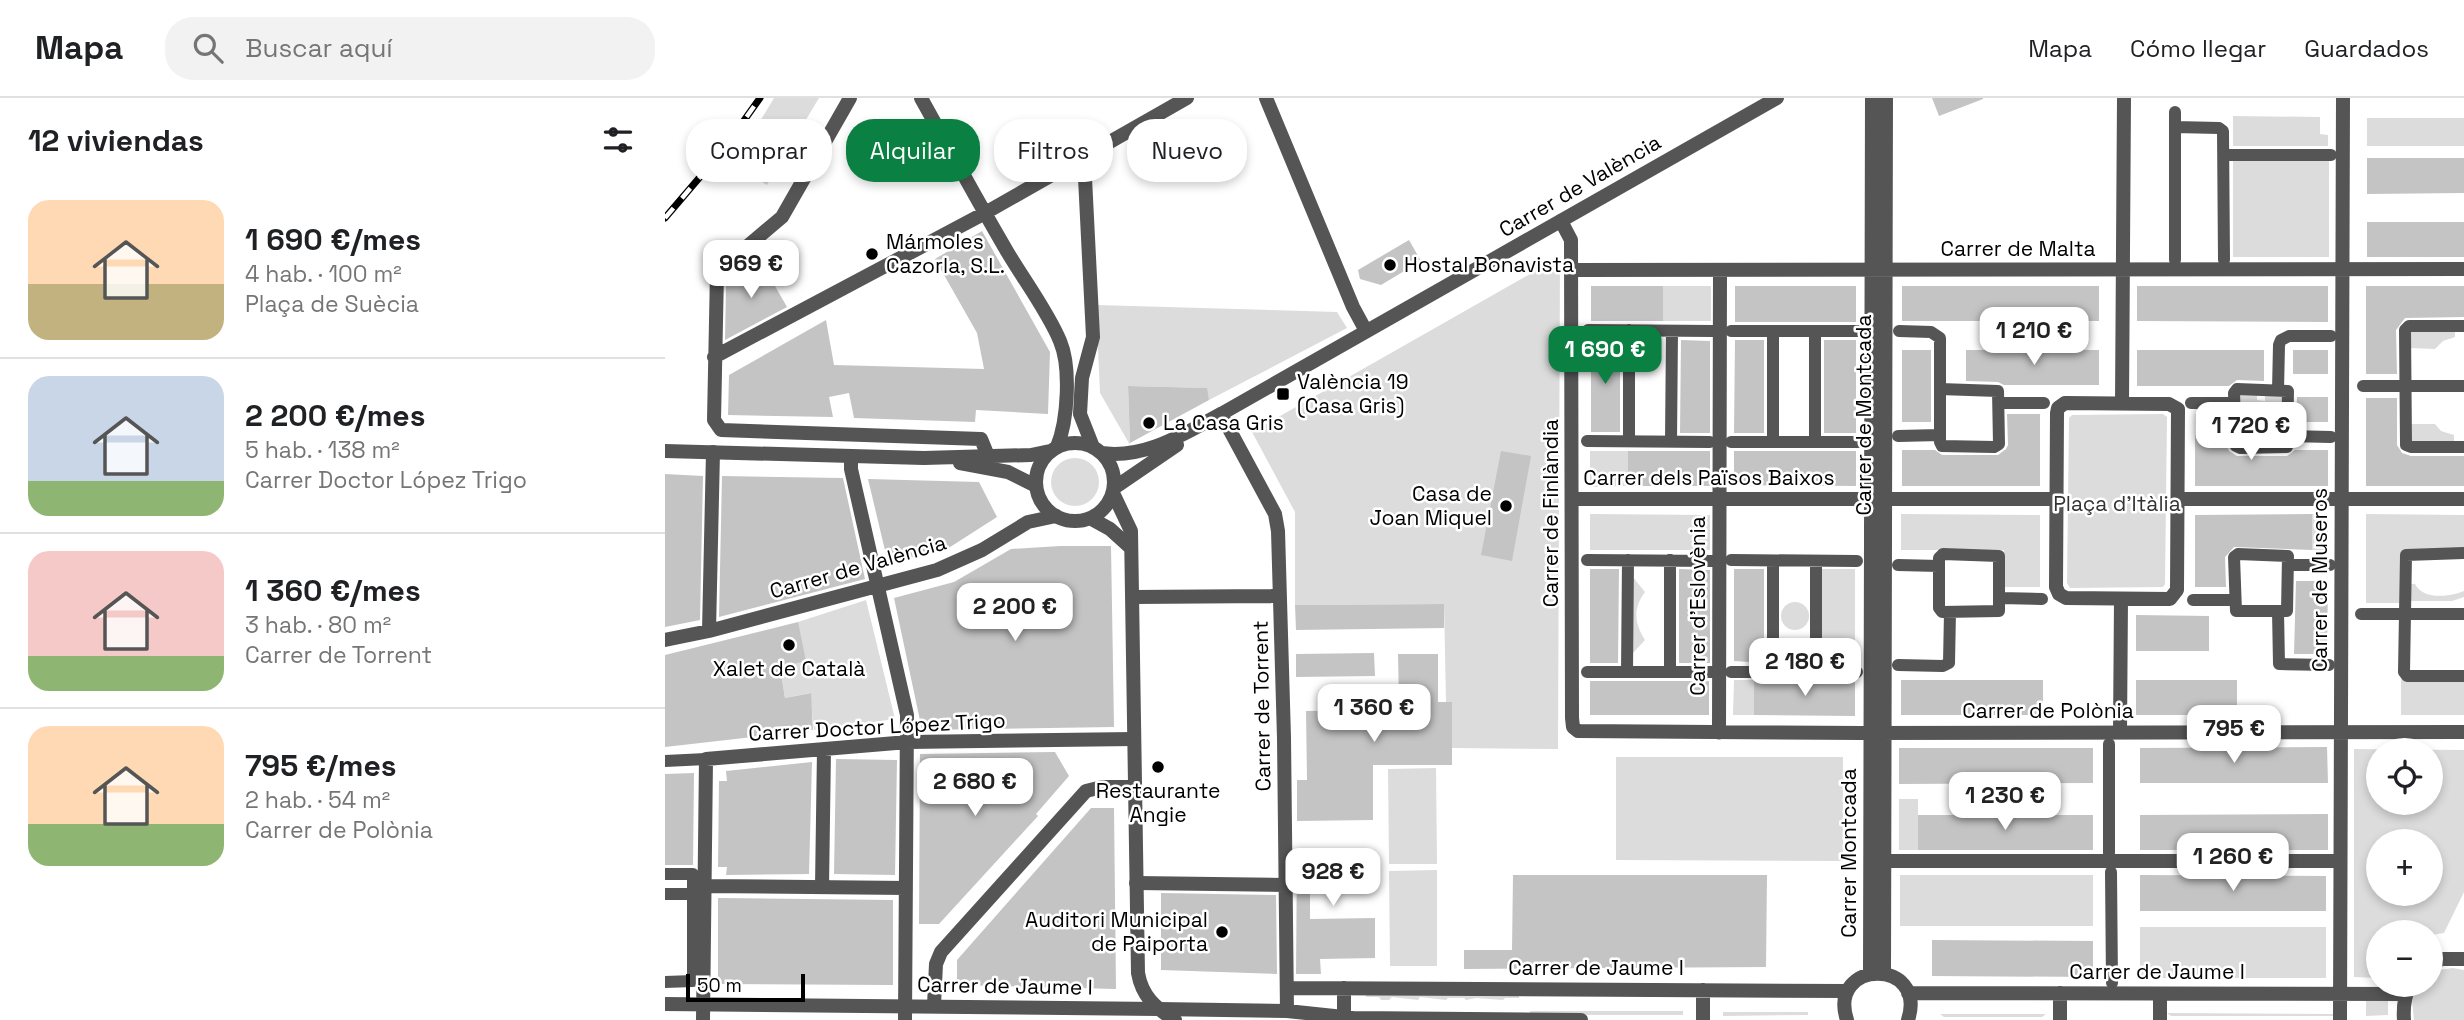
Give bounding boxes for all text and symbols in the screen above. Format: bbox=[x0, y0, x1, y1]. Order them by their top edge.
search box bbox=[165, 17, 655, 80]
text: Mapa bbox=[35, 27, 123, 69]
icon: search bbox=[189, 29, 227, 67]
text: Buscar aquí bbox=[245, 31, 393, 65]
text: Mapa bbox=[2028, 33, 2092, 64]
text: Cómo llegar bbox=[2130, 33, 2266, 64]
text: Guardados bbox=[2304, 33, 2429, 64]
chip: Comprar bbox=[686, 119, 832, 182]
chip: Alquilar bbox=[846, 119, 980, 182]
chip: Filtros bbox=[994, 119, 1113, 182]
chip: Nuevo bbox=[1127, 119, 1247, 182]
text: 12 viviendas bbox=[28, 121, 204, 160]
icon: filters bbox=[599, 121, 637, 159]
street label: Carrer de València bbox=[1494, 128, 1665, 243]
text: 1 690 €/mes bbox=[245, 220, 421, 259]
icon: home bbox=[84, 228, 168, 312]
place label: Mármoles Cazorla, S.L. bbox=[886, 228, 1005, 279]
street label: Carrer de Malta bbox=[1940, 235, 2096, 262]
pin: 969 € bbox=[702, 240, 800, 300]
marker: Mármoles Cazorla, S.L. bbox=[864, 246, 880, 262]
text: 969 € bbox=[719, 248, 783, 278]
place label: Hostal Bonavista bbox=[1404, 251, 1574, 278]
marker: Hostal Bonavista bbox=[1382, 257, 1398, 273]
text: 4 hab. · 100 m² bbox=[245, 259, 402, 289]
text: Plaça de Suècia bbox=[245, 289, 419, 319]
pin: 1 210 € bbox=[1969, 308, 2099, 367]
street label: Carrer de Montcada bbox=[1850, 314, 1877, 516]
text: 1 210 € bbox=[1996, 315, 2072, 345]
pin: 1 690 € bbox=[1540, 327, 1670, 386]
text: 1 690 € bbox=[1564, 334, 1646, 364]
place label: València 19 (Casa Gris) bbox=[1297, 368, 1409, 419]
marker: València 19 (Casa Gris) bbox=[1275, 386, 1291, 402]
text: 2 200 €/mes bbox=[245, 396, 425, 435]
pin: 1 720 € bbox=[2186, 402, 2316, 462]
icon: home bbox=[84, 404, 168, 488]
place label: La Casa Gris bbox=[1163, 409, 1284, 436]
text: 1 720 € bbox=[2212, 410, 2290, 440]
marker: La Casa Gris bbox=[1141, 415, 1157, 431]
street label: Carrer de Finlàndia bbox=[1537, 419, 1564, 607]
text: 5 hab. · 138 m² bbox=[245, 435, 400, 465]
street label: Carrer dels Països Baixos bbox=[1583, 464, 1835, 491]
text: Carrer Doctor López Trigo bbox=[245, 465, 527, 495]
place label: Casa de Joan Miquel bbox=[1369, 480, 1492, 531]
street label: Carrer de Museros bbox=[2306, 488, 2333, 672]
park label: Plaça d'Itàlia bbox=[2053, 490, 2181, 517]
marker: Casa de Joan Miquel bbox=[1498, 498, 1514, 514]
street label: Carrer d'Eslovènia bbox=[1684, 516, 1711, 696]
street label: Carrer de València bbox=[766, 528, 949, 605]
text: 1 360 €/mes bbox=[245, 571, 421, 610]
icon: home bbox=[84, 579, 168, 663]
pin: 2 200 € bbox=[950, 584, 1080, 643]
text: 2 200 € bbox=[973, 591, 1057, 621]
text: 3 hab. · 80 m² bbox=[245, 610, 391, 640]
street label: Carrer de Torrent bbox=[1247, 620, 1276, 792]
marker: Xalet de Català bbox=[781, 637, 797, 653]
pin: 2 180 € bbox=[1740, 638, 1870, 698]
text: Carrer de Torrent bbox=[245, 640, 432, 670]
text: 2 180 € bbox=[1765, 646, 1845, 676]
place label: Xalet de Català bbox=[713, 655, 865, 682]
pin: 1 360 € bbox=[1309, 684, 1439, 744]
text: 1 360 € bbox=[1334, 692, 1414, 722]
street label: Carrer de Polònia bbox=[1962, 697, 2134, 724]
street label: Carrer Doctor López Trigo bbox=[748, 706, 1006, 747]
pin: 795 € bbox=[2185, 706, 2283, 765]
text: 795 € bbox=[2203, 713, 2265, 743]
map controls bbox=[2366, 738, 2443, 997]
button: locate bbox=[2366, 738, 2443, 815]
text: 795 €/mes bbox=[245, 746, 396, 785]
icon: home bbox=[84, 754, 168, 838]
pin: 2 680 € bbox=[910, 758, 1040, 818]
marker: Restaurante Angie bbox=[1150, 759, 1166, 775]
text: 2 680 € bbox=[933, 766, 1017, 796]
street label: Carrer Montcada bbox=[1835, 768, 1862, 938]
pin: 1 230 € bbox=[1940, 772, 2070, 832]
place label: Restaurante Angie bbox=[1096, 777, 1220, 828]
text: 1 230 € bbox=[1965, 780, 2045, 810]
text: 2 hab. · 54 m² bbox=[245, 785, 390, 815]
text: Carrer de Polònia bbox=[245, 815, 433, 845]
button: + bbox=[2366, 829, 2443, 906]
pin: 1 260 € bbox=[2168, 834, 2298, 893]
text: 1 260 € bbox=[2193, 841, 2273, 871]
pin: 928 € bbox=[1284, 848, 1382, 908]
text: 928 € bbox=[1301, 856, 1365, 886]
place label: Auditori Municipal de Paiporta bbox=[1025, 906, 1208, 957]
button: − bbox=[2366, 920, 2443, 997]
marker: Auditori Municipal de Paiporta bbox=[1214, 924, 1230, 940]
street label: Carrer de Jaume I bbox=[1508, 954, 1684, 981]
street label: Carrer de Jaume I bbox=[2069, 958, 2245, 985]
street label: Carrer de Jaume I bbox=[917, 970, 1093, 1001]
scale bar bbox=[686, 971, 805, 1003]
text: 50 m bbox=[697, 973, 742, 998]

